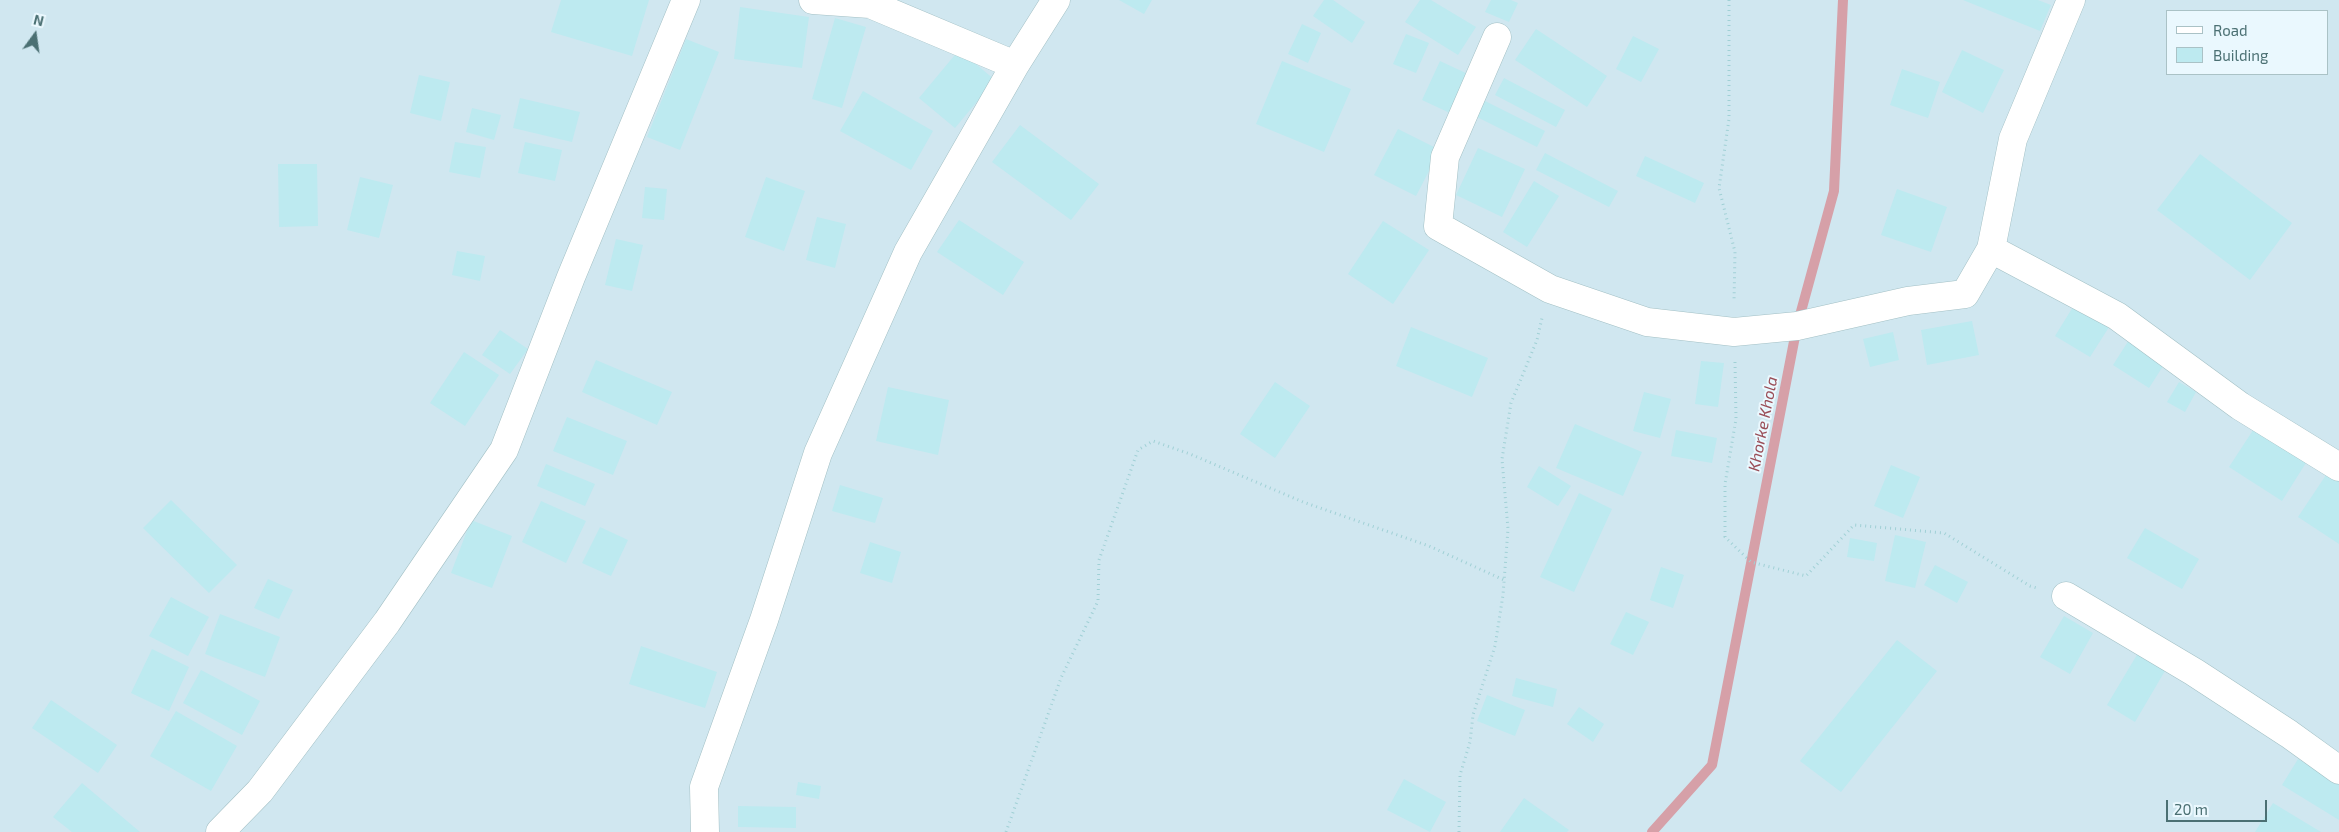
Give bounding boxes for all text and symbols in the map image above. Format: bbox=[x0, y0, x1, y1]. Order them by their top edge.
north arrow bbox=[10, 10, 60, 60]
text: N bbox=[32, 10, 46, 29]
legend bbox=[2166, 10, 2329, 75]
text: Road bbox=[2213, 21, 2248, 39]
text: Building bbox=[2213, 46, 2268, 64]
water label: Khorke Khola bbox=[1744, 375, 1782, 473]
scale bar bbox=[2169, 790, 2270, 822]
text: 20 m bbox=[2174, 800, 2208, 818]

